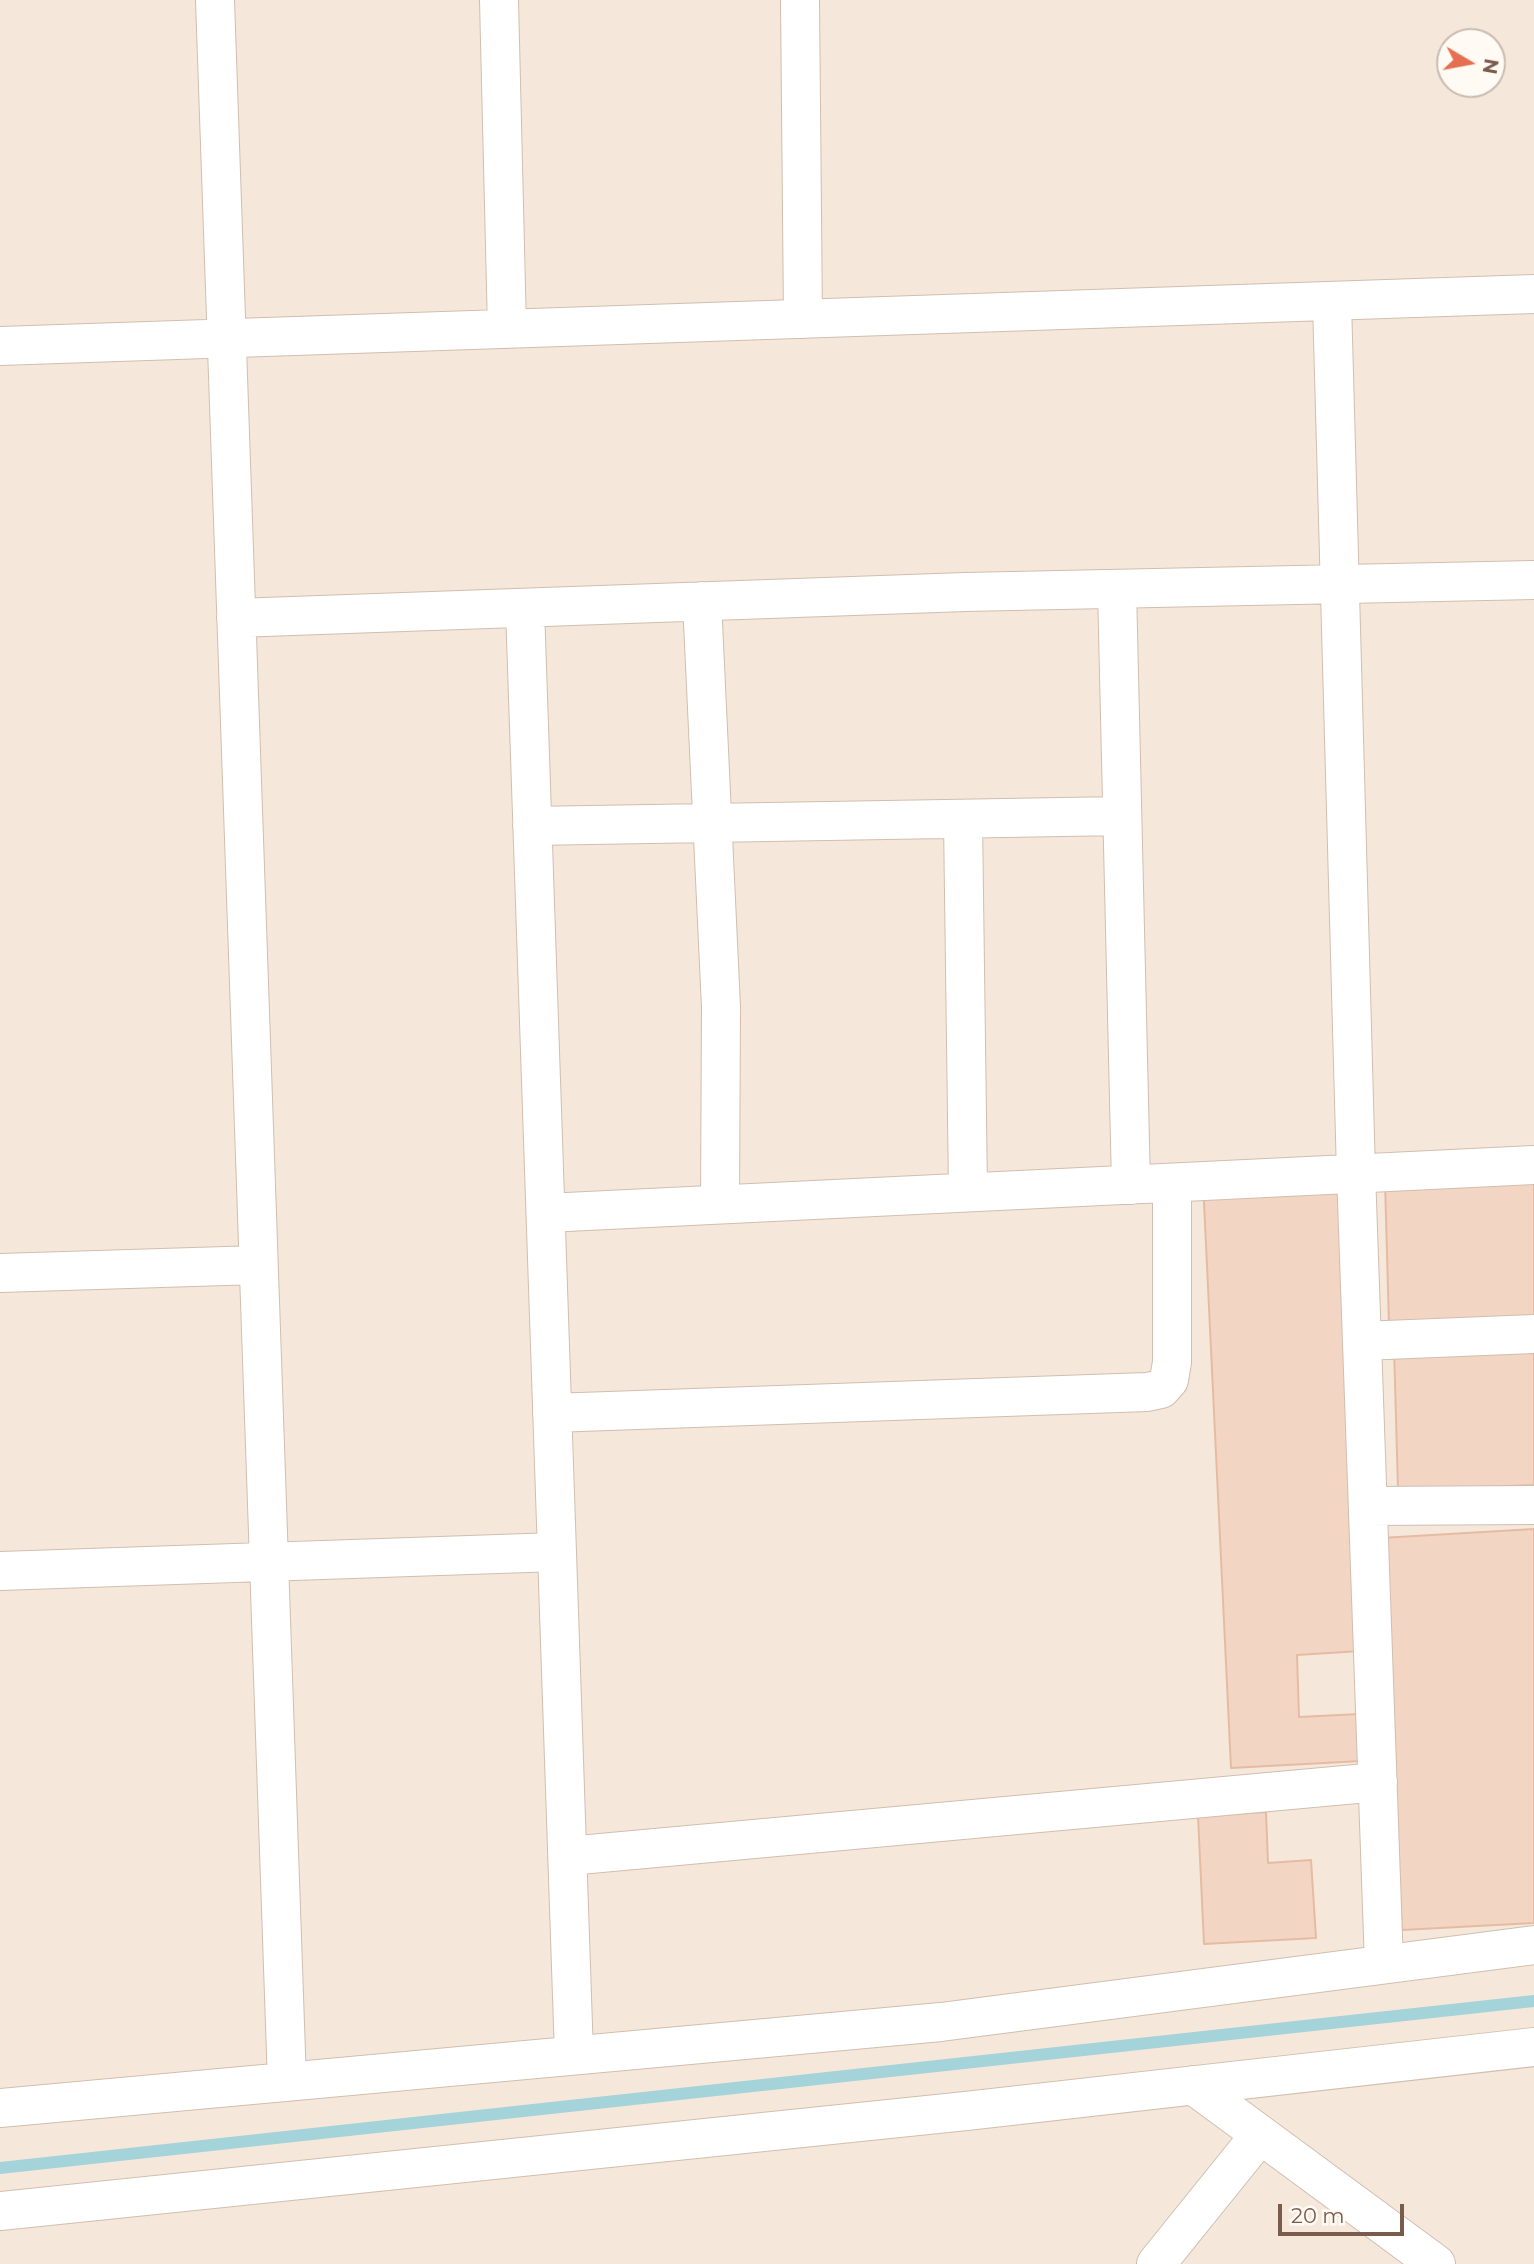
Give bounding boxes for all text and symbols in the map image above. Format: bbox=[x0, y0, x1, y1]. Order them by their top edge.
north arrow bbox=[1436, 28, 1506, 98]
text: N bbox=[1478, 57, 1503, 76]
scale bar bbox=[1282, 2190, 1408, 2234]
text: 20 m bbox=[1291, 2203, 1345, 2228]

